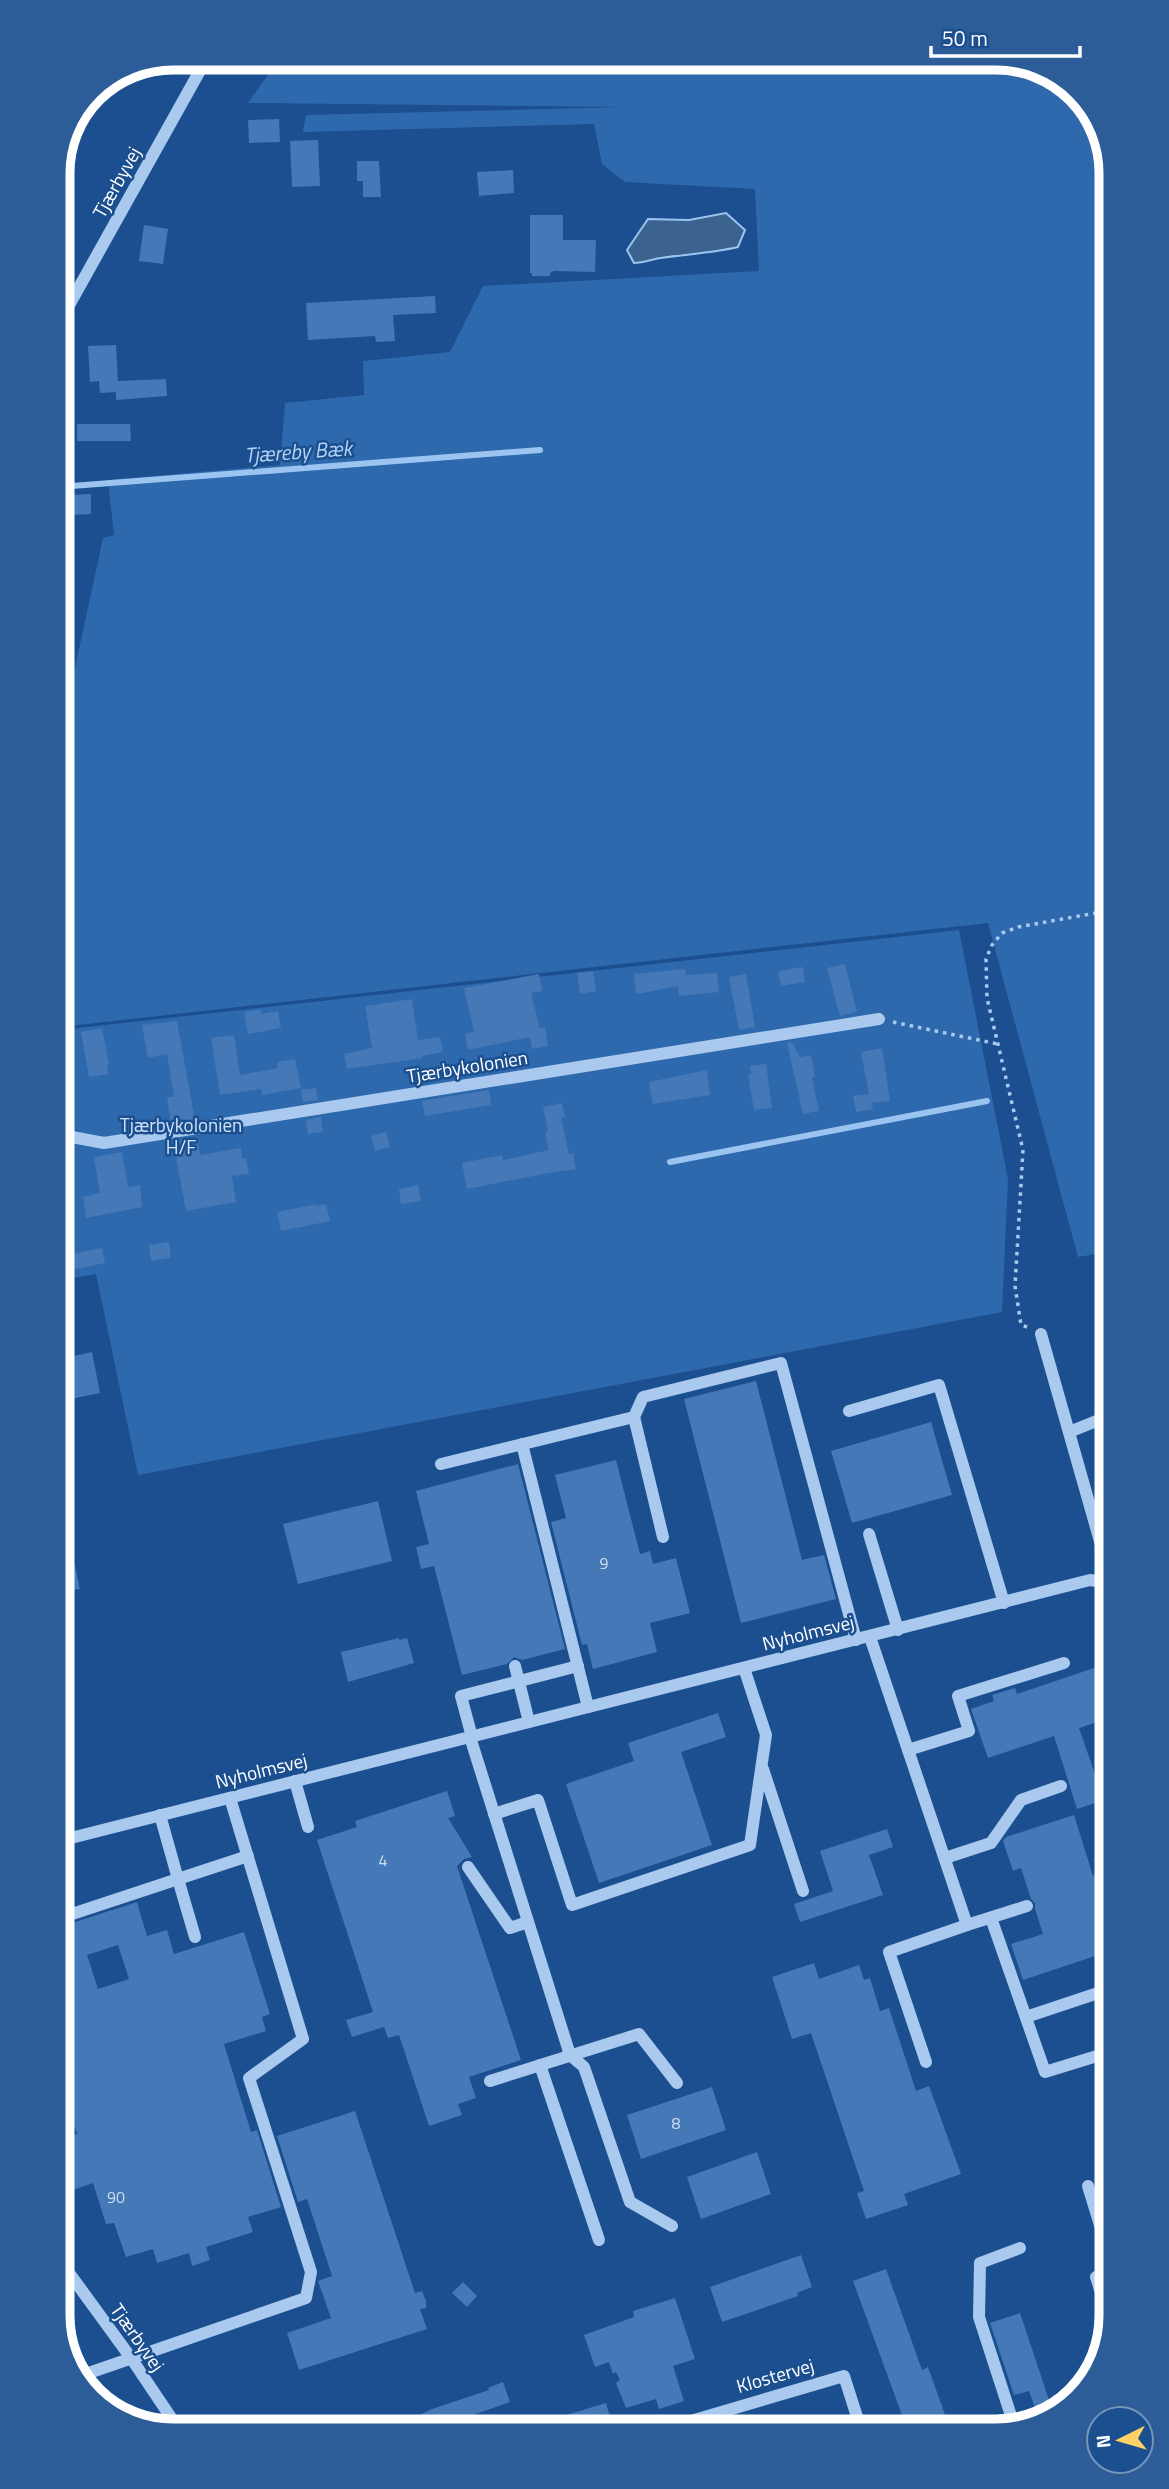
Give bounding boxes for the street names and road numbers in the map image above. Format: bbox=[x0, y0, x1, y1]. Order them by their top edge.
street label: Tjærbyvej bbox=[84, 141, 148, 223]
street label: Tjærbykolonien bbox=[404, 1042, 530, 1090]
street label: Nyholmsvej bbox=[759, 1607, 857, 1657]
street label: Nyholmsvej bbox=[212, 1745, 310, 1795]
street label: Tjærbyvej bbox=[104, 2297, 172, 2377]
street label: Klostervej bbox=[733, 2350, 817, 2400]

